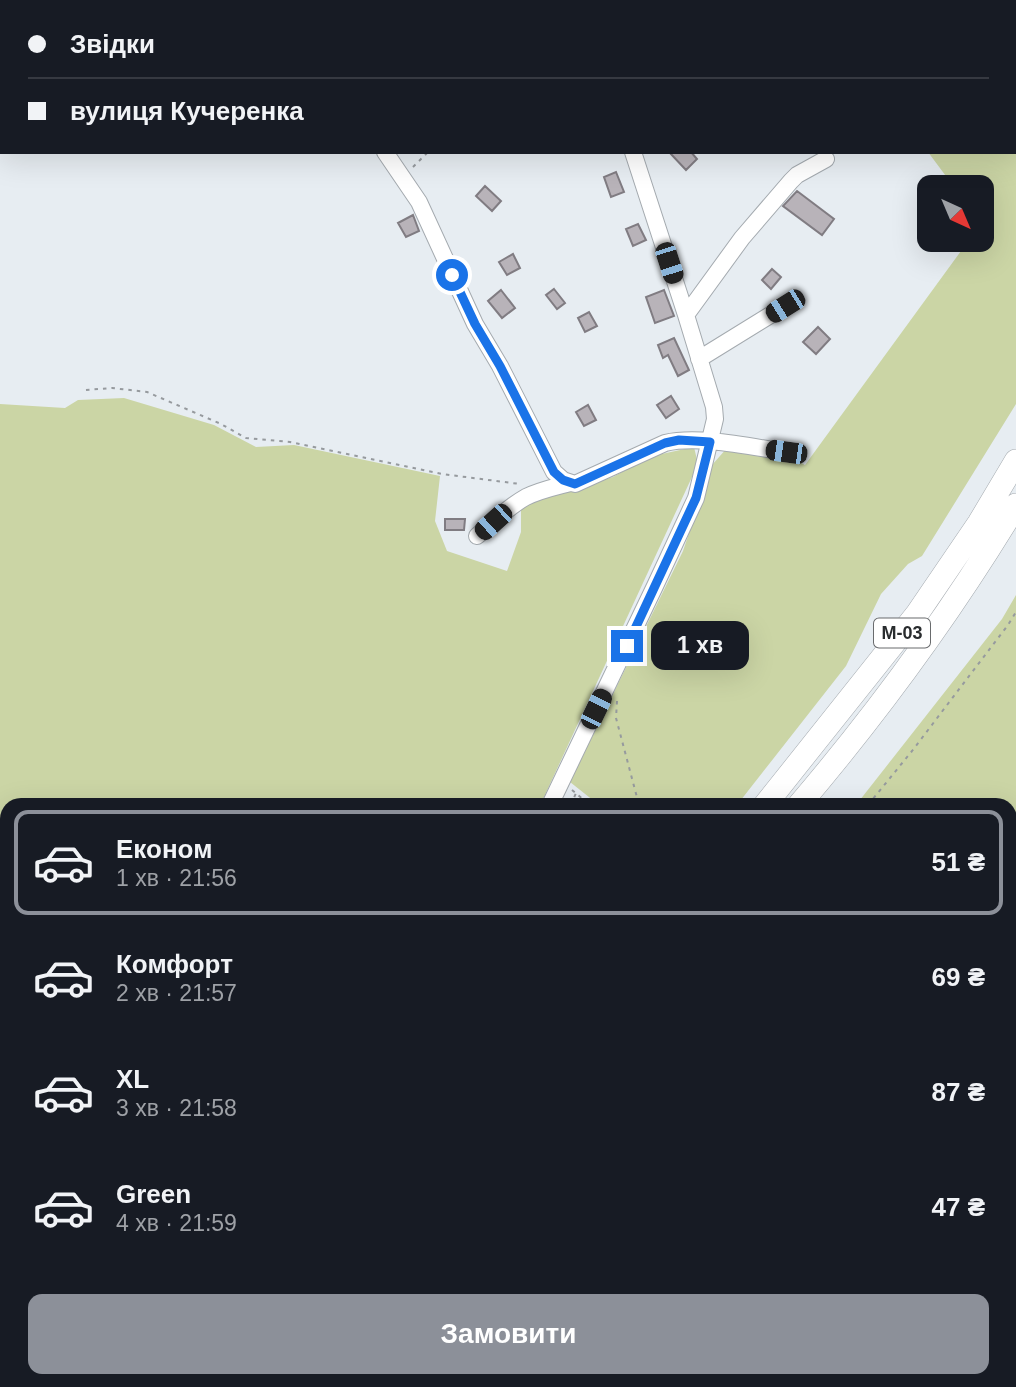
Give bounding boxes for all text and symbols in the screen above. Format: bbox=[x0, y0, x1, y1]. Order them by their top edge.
text: Звідки bbox=[70, 29, 155, 59]
text: вулиця Кучеренка bbox=[70, 96, 304, 126]
north arrow bbox=[917, 175, 994, 252]
map controls bbox=[917, 175, 994, 252]
car bbox=[653, 240, 686, 286]
route start bbox=[436, 259, 468, 291]
car bbox=[762, 286, 809, 326]
car bbox=[764, 439, 809, 465]
car bbox=[471, 500, 516, 544]
road number: М-03 bbox=[874, 618, 930, 648]
callout: 1 хв bbox=[652, 622, 750, 670]
route end bbox=[611, 630, 643, 662]
text: 1 хв bbox=[677, 632, 723, 658]
car bbox=[578, 686, 615, 732]
icon: car bbox=[32, 831, 95, 894]
text: Економ bbox=[116, 834, 212, 864]
text: 51 ₴ bbox=[932, 847, 985, 877]
text: 1 хв · 21:56 bbox=[116, 865, 237, 891]
icon: car bbox=[32, 946, 95, 1009]
text: Комфорт bbox=[116, 949, 233, 979]
text: 69 ₴ bbox=[932, 962, 985, 992]
text: 2 хв · 21:57 bbox=[116, 980, 237, 1006]
icon: car bbox=[32, 1061, 95, 1124]
text: XL bbox=[116, 1064, 149, 1094]
text: 87 ₴ bbox=[932, 1077, 985, 1107]
text: 3 хв · 21:58 bbox=[116, 1095, 237, 1121]
icon: car bbox=[32, 1176, 95, 1239]
text: Green bbox=[116, 1179, 191, 1209]
text: 47 ₴ bbox=[932, 1192, 985, 1222]
text: 4 хв · 21:59 bbox=[116, 1210, 237, 1236]
button: Замовити bbox=[28, 1294, 989, 1374]

